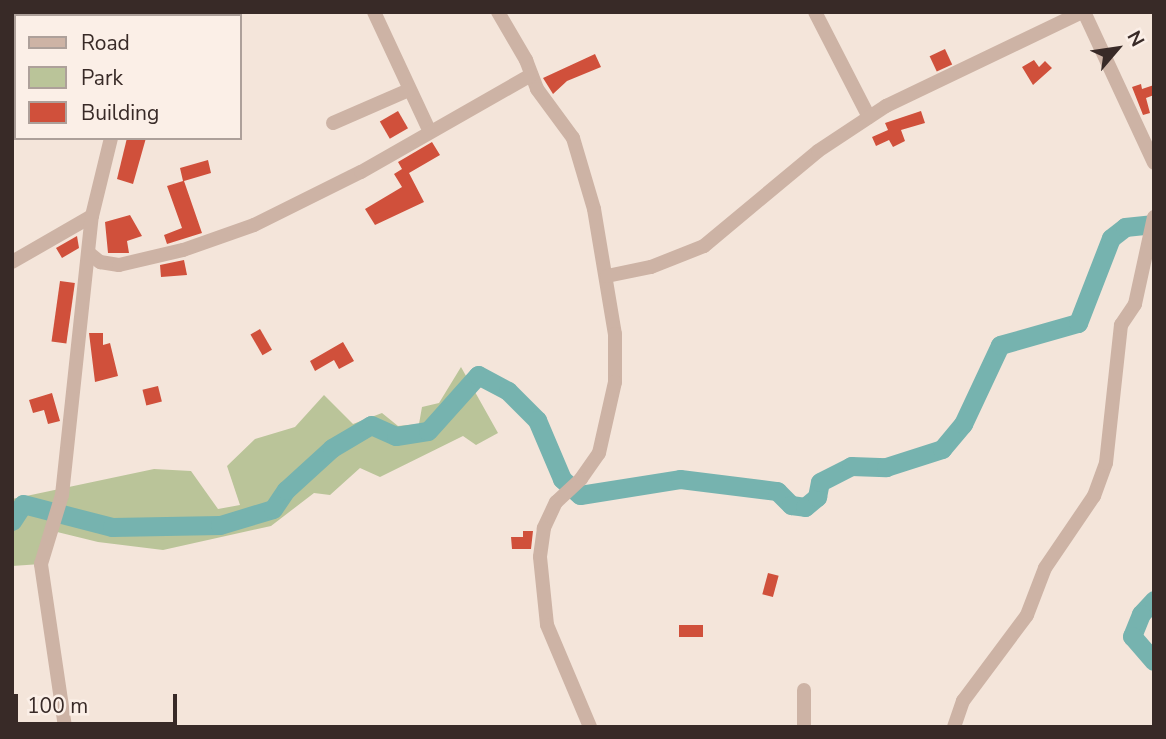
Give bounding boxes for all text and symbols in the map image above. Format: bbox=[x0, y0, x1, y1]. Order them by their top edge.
legend bbox=[14, 14, 242, 140]
north arrow bbox=[1082, 14, 1152, 84]
text: N bbox=[1121, 26, 1150, 51]
text: Road bbox=[81, 29, 130, 57]
text: Park bbox=[81, 64, 123, 92]
text: Building bbox=[81, 99, 159, 127]
scale bar bbox=[18, 680, 180, 724]
text: 100 m bbox=[27, 692, 88, 720]

